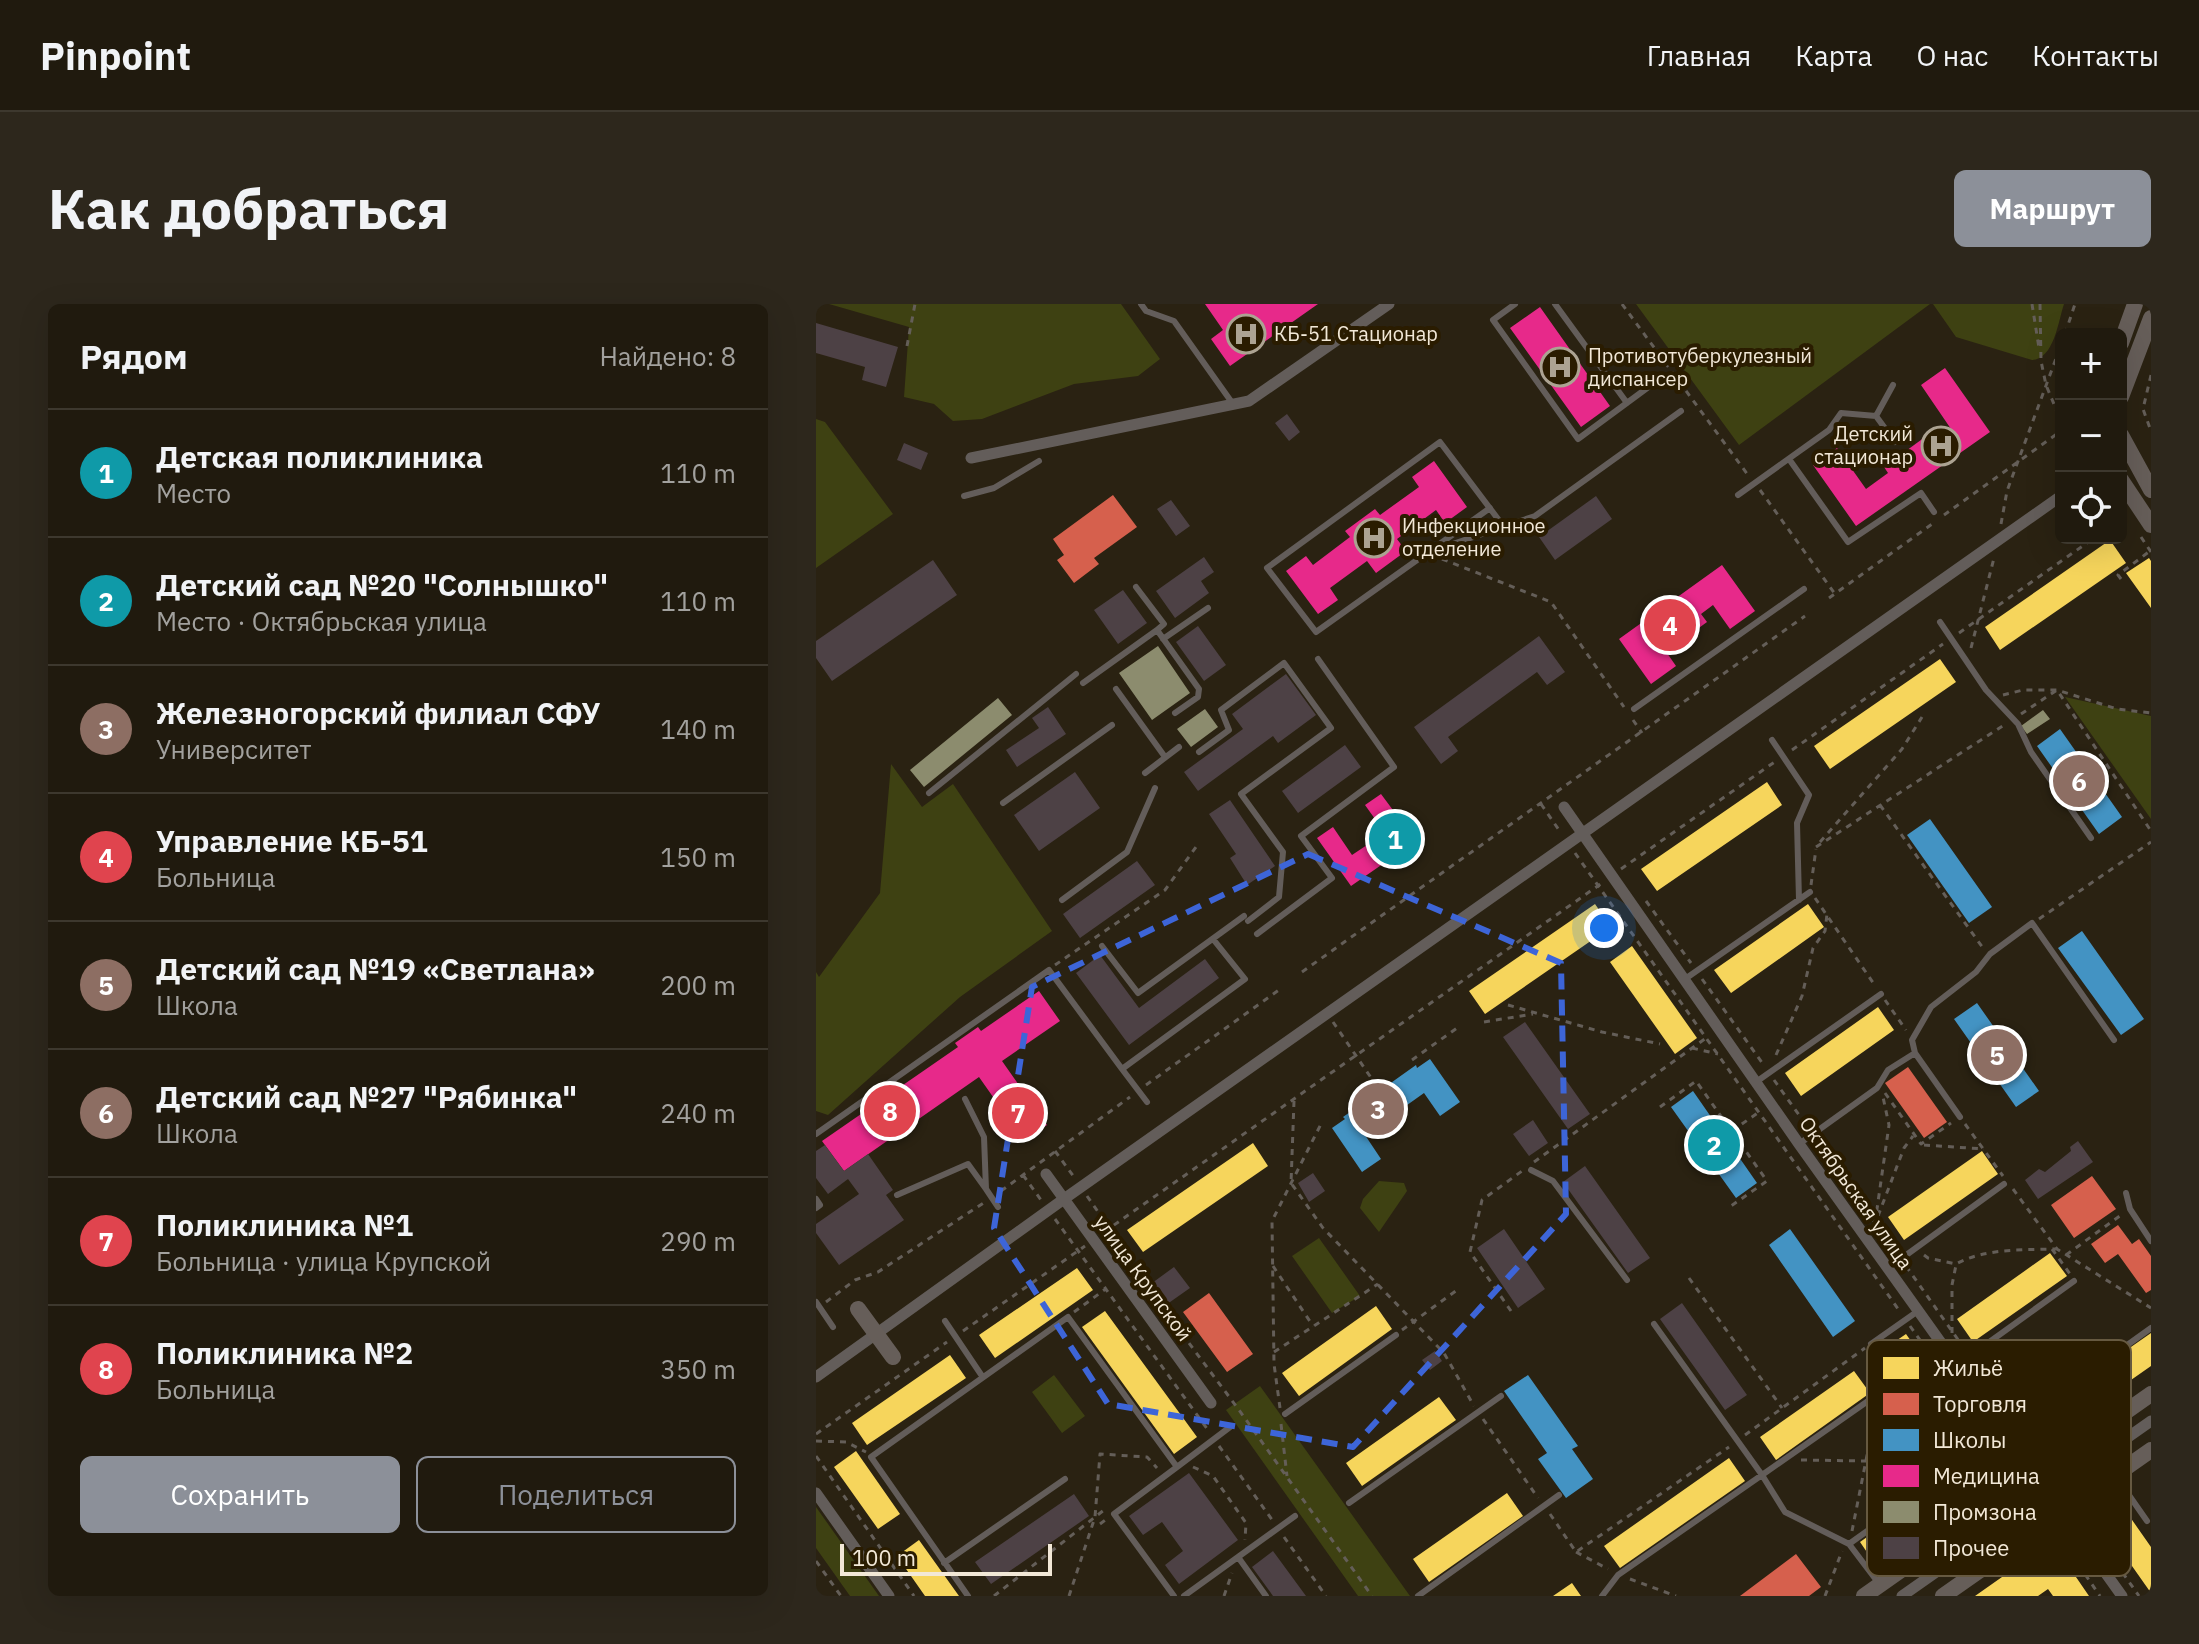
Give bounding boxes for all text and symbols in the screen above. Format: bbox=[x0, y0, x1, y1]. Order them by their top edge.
text: Pinpoint bbox=[40, 31, 191, 80]
text: Главная bbox=[1647, 37, 1751, 74]
text: Карта bbox=[1795, 37, 1872, 74]
text: О нас bbox=[1916, 37, 1988, 74]
text: Контакты bbox=[2032, 37, 2159, 74]
button: Маршрут bbox=[1954, 170, 2151, 247]
text: Как добраться bbox=[48, 172, 449, 244]
hospital icon: КБ-51 Стационар bbox=[1225, 313, 1267, 355]
place label: КБ-51 Стационар bbox=[1274, 320, 1438, 347]
map controls bbox=[2055, 328, 2127, 544]
button: + bbox=[2055, 328, 2127, 400]
text: Рядом bbox=[80, 334, 188, 378]
text: Найдено: 8 bbox=[599, 339, 736, 373]
place label: Противотуберкулезный диспансер bbox=[1588, 342, 1812, 392]
hospital icon: Противотуберкулезный диспансер bbox=[1539, 346, 1581, 388]
button: − bbox=[2055, 400, 2127, 472]
place label: Детский стационар bbox=[1814, 420, 1913, 470]
hospital icon: Детский стационар bbox=[1920, 425, 1962, 467]
text: Детская поликлиника bbox=[156, 437, 483, 476]
text: 1 bbox=[98, 456, 114, 490]
text: 110 m bbox=[660, 456, 736, 490]
button: locate bbox=[2055, 472, 2127, 544]
text: Место bbox=[156, 476, 231, 510]
place label: Инфекционное отделение bbox=[1402, 512, 1546, 562]
hospital icon: Инфекционное отделение bbox=[1353, 517, 1395, 559]
text: Детский сад №20 "Солнышко" bbox=[156, 565, 608, 604]
text: 2 bbox=[98, 584, 114, 618]
text: 110 m bbox=[660, 584, 736, 618]
pin: 4 bbox=[1644, 595, 1696, 655]
text: Место · Октябрьская улица bbox=[156, 604, 487, 638]
text: Железногорский филиал СФУ bbox=[156, 693, 600, 732]
text: 3 bbox=[98, 712, 114, 746]
text: 140 m bbox=[660, 712, 736, 746]
text: Университет bbox=[156, 732, 311, 766]
pin: 6 bbox=[2053, 751, 2105, 811]
pin: 1 bbox=[1369, 809, 1421, 869]
text: Управление КБ-51 bbox=[156, 821, 428, 860]
text: 4 bbox=[98, 840, 114, 874]
text: 150 m bbox=[660, 840, 736, 874]
text: Больница bbox=[156, 860, 275, 894]
your location bbox=[1584, 908, 1624, 948]
text: Детский сад №19 «Светлана» bbox=[156, 949, 595, 988]
text: 5 bbox=[98, 968, 114, 1002]
text: 200 m bbox=[660, 968, 736, 1002]
text: Школа bbox=[156, 988, 238, 1022]
pin: 5 bbox=[1971, 1025, 2023, 1085]
text: Детский сад №27 "Рябинка" bbox=[156, 1077, 577, 1116]
pin: 3 bbox=[1352, 1079, 1404, 1139]
pin: 8 bbox=[864, 1081, 916, 1141]
pin: 7 bbox=[992, 1083, 1044, 1143]
text: 6 bbox=[98, 1096, 114, 1130]
text: 240 m bbox=[660, 1096, 736, 1130]
street label: Октябрьская улица bbox=[1794, 1111, 1919, 1275]
pin: 2 bbox=[1688, 1115, 1740, 1175]
text: Школа bbox=[156, 1116, 238, 1150]
text: Поликлиника №1 bbox=[156, 1205, 413, 1244]
street label: улица Крупской bbox=[1088, 1209, 1198, 1346]
text: 7 bbox=[98, 1224, 114, 1258]
text: 290 m bbox=[660, 1224, 736, 1258]
text: Больница · улица Крупской bbox=[156, 1244, 491, 1278]
text: Поликлиника №2 bbox=[156, 1333, 413, 1372]
legend bbox=[1867, 1340, 2131, 1576]
text: 8 bbox=[98, 1352, 114, 1386]
text: 350 m bbox=[660, 1352, 736, 1386]
text: Жильё bbox=[1933, 1353, 2003, 1382]
text: Больница bbox=[156, 1372, 275, 1406]
text: Торговля bbox=[1933, 1389, 2027, 1418]
text: Школы bbox=[1933, 1425, 2006, 1454]
button: Сохранить bbox=[80, 1456, 400, 1533]
button: Поделиться bbox=[416, 1456, 736, 1533]
text: Медицина bbox=[1933, 1461, 2040, 1490]
text: Промзона bbox=[1933, 1497, 2037, 1526]
text: Прочее bbox=[1933, 1533, 2009, 1562]
scale bar bbox=[840, 1540, 1052, 1576]
text: 100 m bbox=[852, 1543, 916, 1572]

